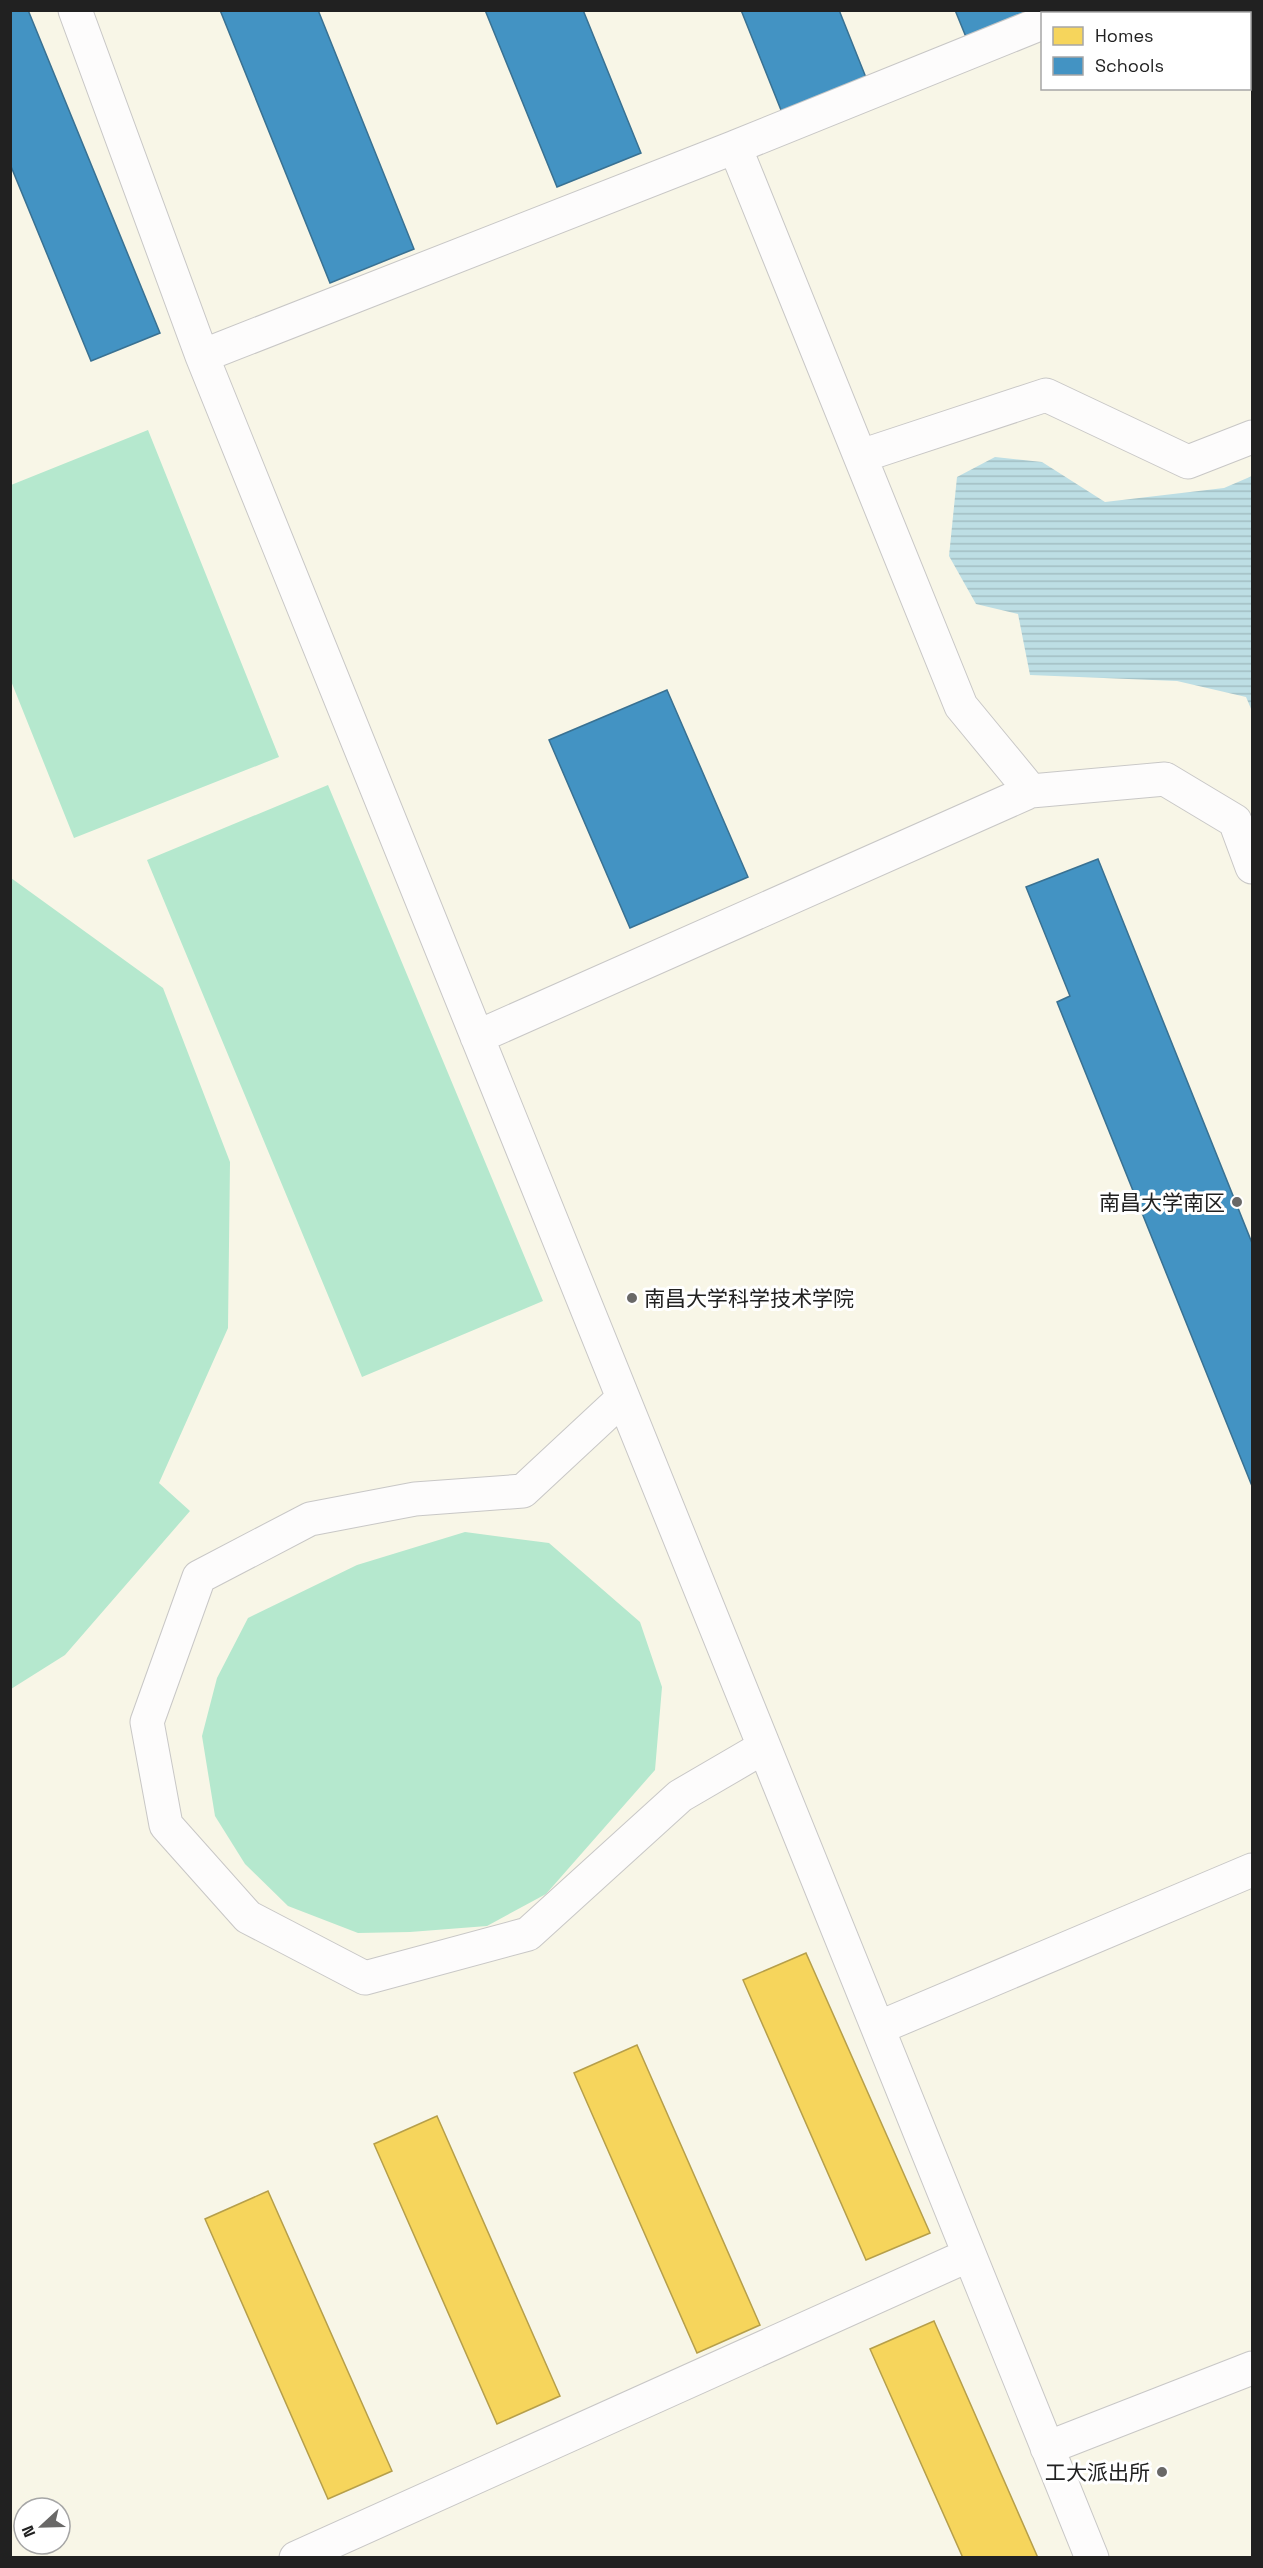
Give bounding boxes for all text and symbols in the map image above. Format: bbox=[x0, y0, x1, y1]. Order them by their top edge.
legend bbox=[1041, 12, 1251, 90]
text: Homes bbox=[1095, 24, 1154, 47]
text: Schools bbox=[1095, 54, 1164, 77]
place label: 南昌大学南区 bbox=[1099, 1189, 1225, 1216]
marker: 南昌大学南区 bbox=[1230, 1195, 1244, 1209]
place label: 南昌大学科学技术学院 bbox=[644, 1285, 854, 1312]
marker: 南昌大学科学技术学院 bbox=[625, 1291, 639, 1305]
place label: 工大派出所 bbox=[1045, 2459, 1150, 2486]
marker: 工大派出所 bbox=[1155, 2465, 1169, 2479]
north arrow bbox=[12, 2496, 72, 2556]
text: N bbox=[17, 2523, 40, 2540]

